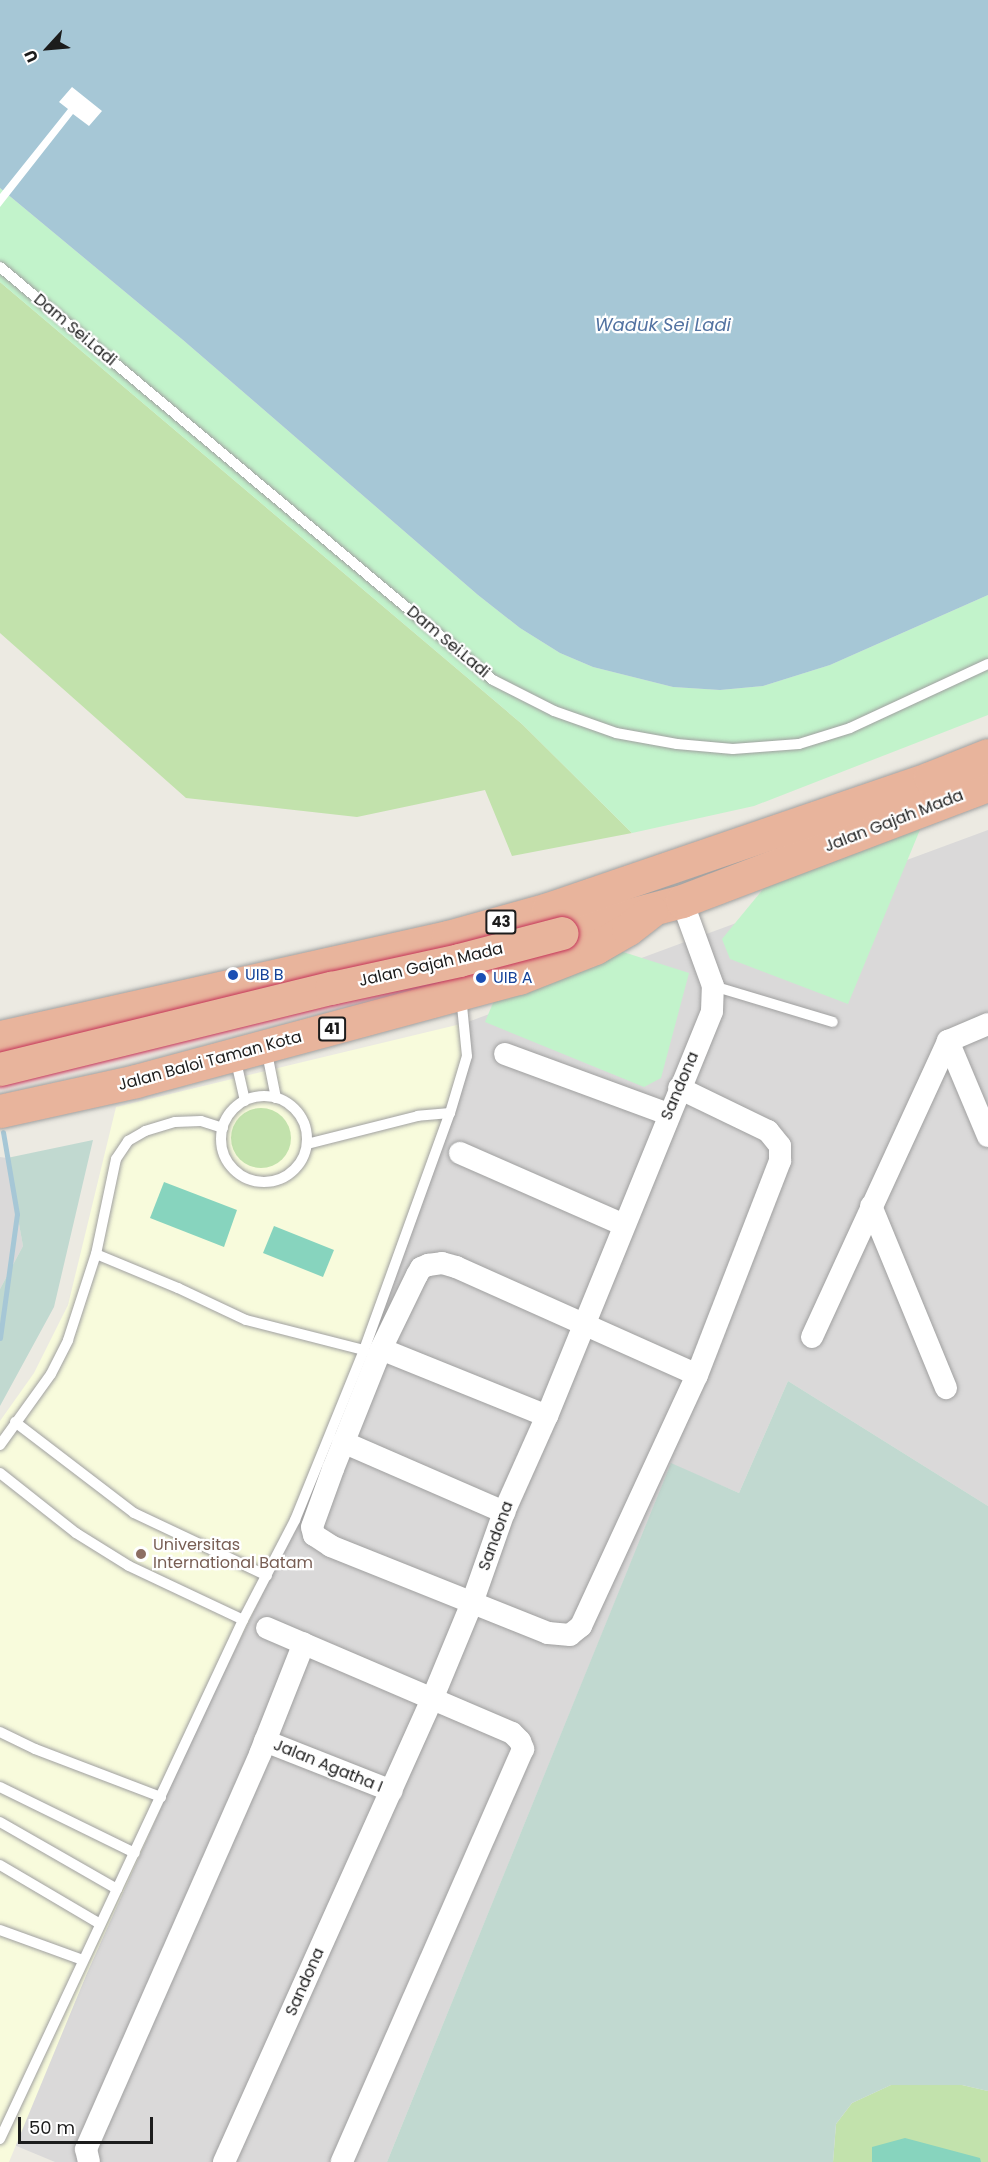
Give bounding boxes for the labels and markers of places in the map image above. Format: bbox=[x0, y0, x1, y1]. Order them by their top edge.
place label: UIB B bbox=[245, 965, 284, 985]
marker: UIB B bbox=[226, 968, 240, 982]
place label: UIB A bbox=[493, 968, 533, 988]
marker: UIB A bbox=[474, 971, 488, 985]
place label: Universitas International Batam bbox=[153, 1535, 313, 1573]
marker: Universitas International Batam bbox=[134, 1547, 148, 1561]

